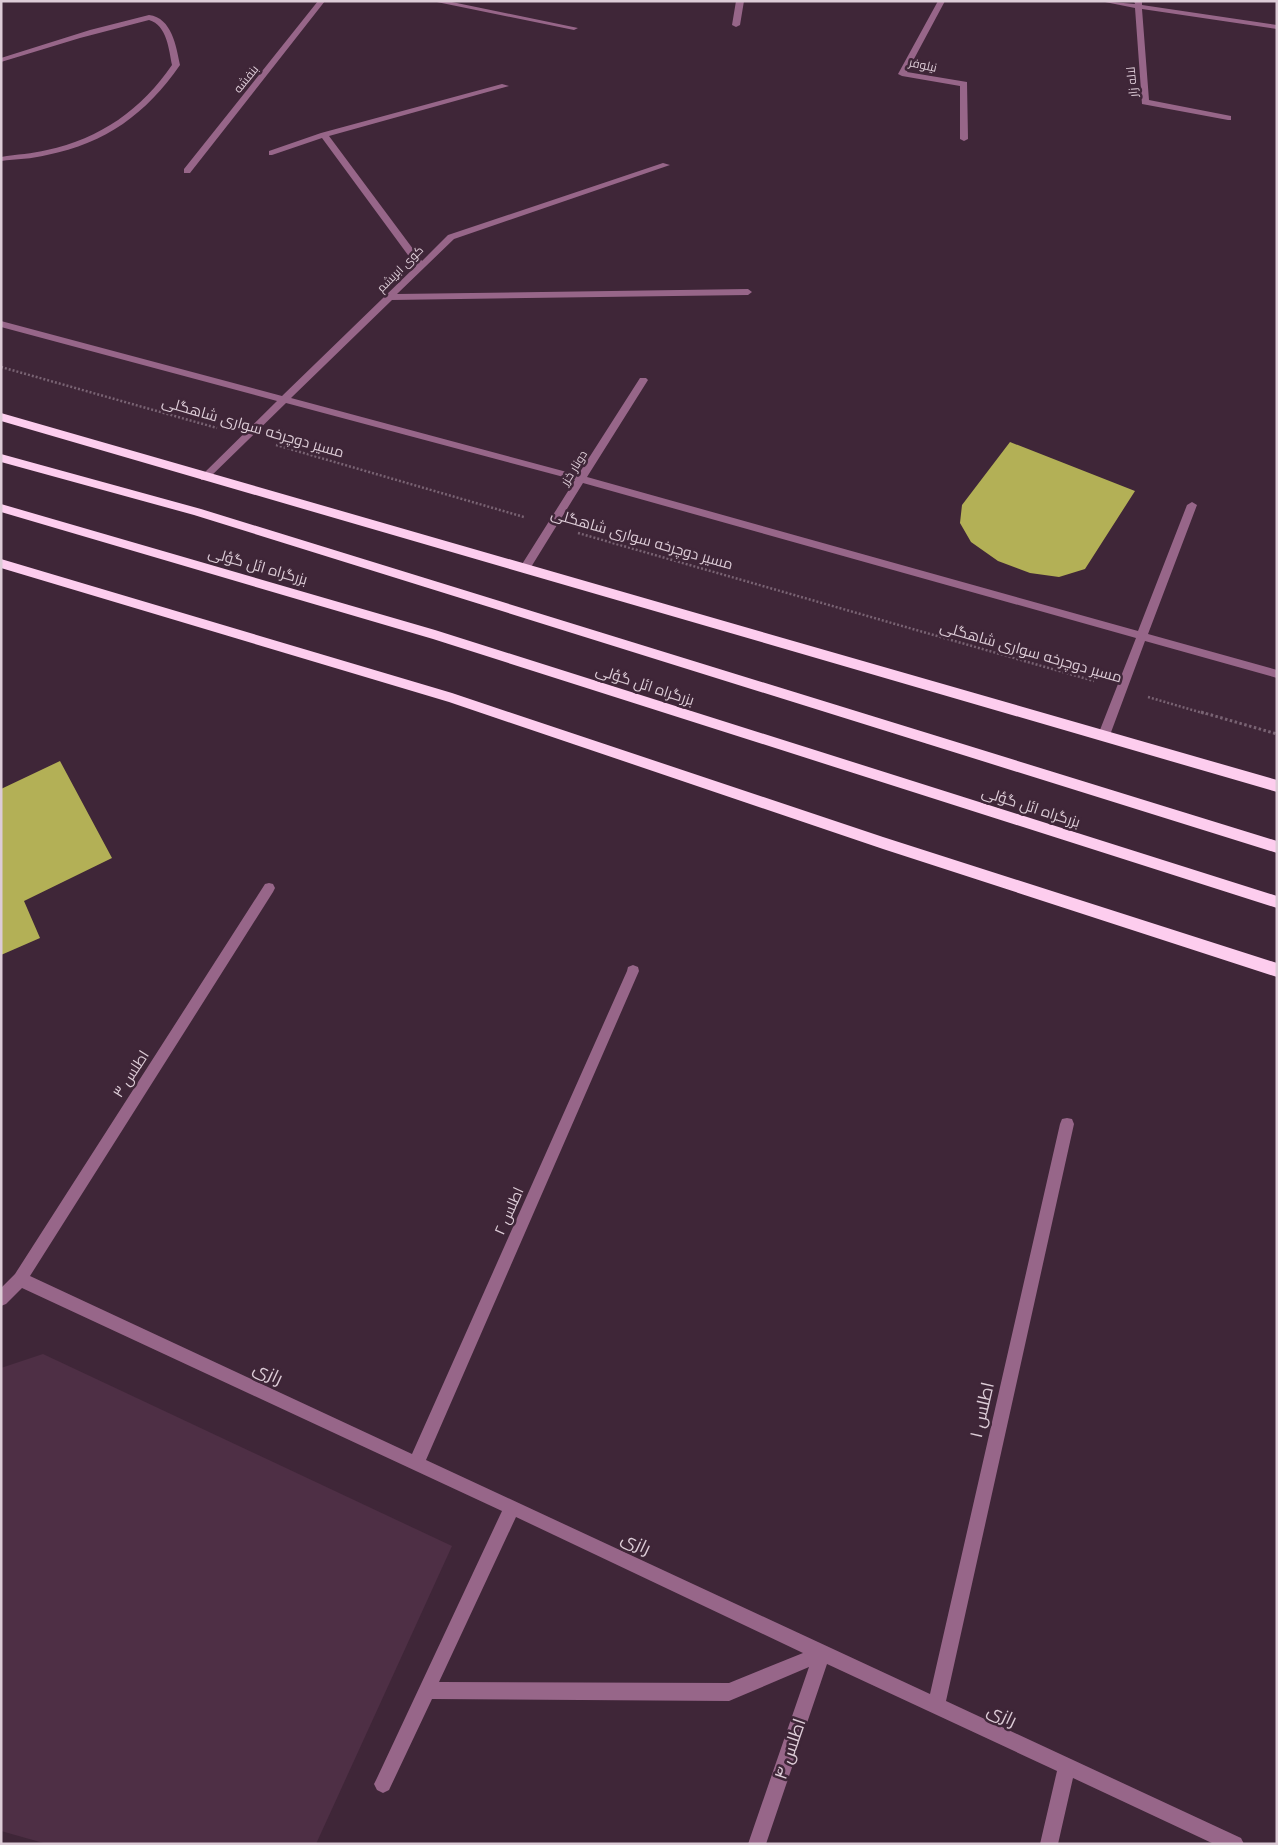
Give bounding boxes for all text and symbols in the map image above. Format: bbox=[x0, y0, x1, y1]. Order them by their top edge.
street label: نیلوفر bbox=[907, 54, 938, 76]
street label: بنفشه bbox=[230, 62, 262, 96]
street label: لاله زار bbox=[1122, 66, 1142, 99]
street label: کوی ابریشم bbox=[373, 242, 427, 296]
street label: مسیر دوچرخه سواری شاهگلی bbox=[160, 391, 346, 463]
street label: دونار خزر bbox=[556, 447, 591, 490]
street label: مسیر دوچرخه سواری شاهگلی bbox=[549, 503, 735, 575]
street label: بزرگراه ائل گؤلی bbox=[206, 542, 310, 590]
street label: مسیر دوچرخه سواری شاهگلی bbox=[938, 616, 1124, 688]
street label: بزرگراه ائل گؤلی bbox=[593, 660, 697, 710]
street label: بزرگراه ائل گؤلی bbox=[979, 782, 1083, 832]
street label: اطلس ۳ bbox=[108, 1046, 154, 1102]
street label: اطلس ۲ bbox=[490, 1184, 528, 1238]
street label: رازی bbox=[249, 1356, 287, 1390]
street label: اطلس ۱ bbox=[964, 1380, 1000, 1440]
street label: رازی bbox=[617, 1526, 655, 1560]
street label: رازی bbox=[983, 1698, 1021, 1732]
street label: اطلس ۴ bbox=[768, 1715, 812, 1783]

